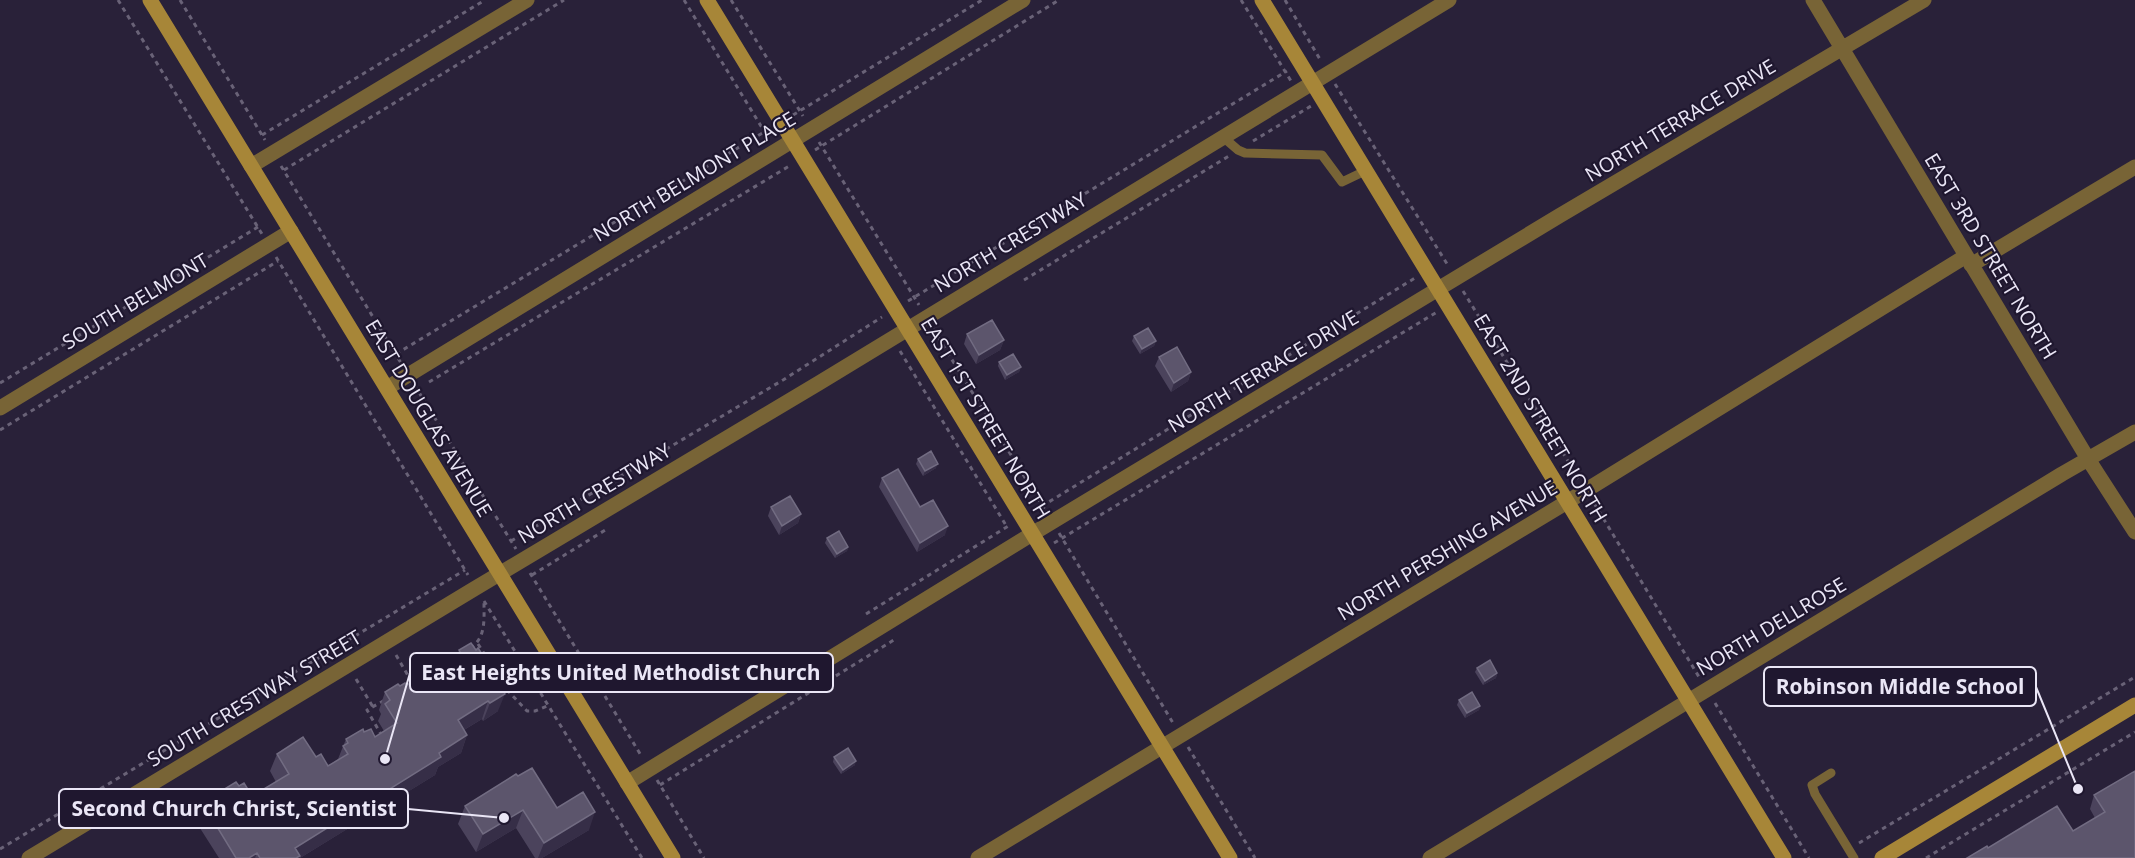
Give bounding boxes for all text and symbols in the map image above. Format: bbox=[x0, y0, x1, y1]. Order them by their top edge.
street label: NORTH TERRACE DRIVE bbox=[1580, 52, 1780, 188]
street label: NORTH BELMONT PLACE bbox=[588, 105, 800, 247]
street label: EAST 3RD STREET NORTH bbox=[1919, 148, 2063, 364]
street label: NORTH CRESTWAY bbox=[928, 185, 1092, 298]
street label: SOUTH BELMONT bbox=[57, 247, 213, 355]
street label: NORTH TERRACE DRIVE bbox=[1163, 303, 1363, 439]
street label: EAST 2ND STREET NORTH bbox=[1468, 309, 1614, 527]
street label: EAST 1ST STREET NORTH bbox=[915, 312, 1057, 524]
street label: EAST DOUGLAS AVENUE bbox=[359, 314, 499, 522]
street label: NORTH CRESTWAY bbox=[512, 436, 676, 549]
street label: NORTH PERSHING AVENUE bbox=[1332, 474, 1562, 626]
street label: NORTH DELLROSE bbox=[1691, 571, 1851, 681]
street label: SOUTH CRESTWAY STREET bbox=[142, 623, 366, 773]
callout: East Heights United Methodist Church bbox=[410, 653, 833, 692]
text: East Heights United Methodist Church bbox=[421, 658, 821, 686]
callout: Robinson Middle School bbox=[1764, 667, 2036, 706]
text: Robinson Middle School bbox=[1776, 672, 2024, 700]
callout: Second Church Christ, Scientist bbox=[59, 789, 408, 828]
text: Second Church Christ, Scientist bbox=[71, 794, 397, 822]

